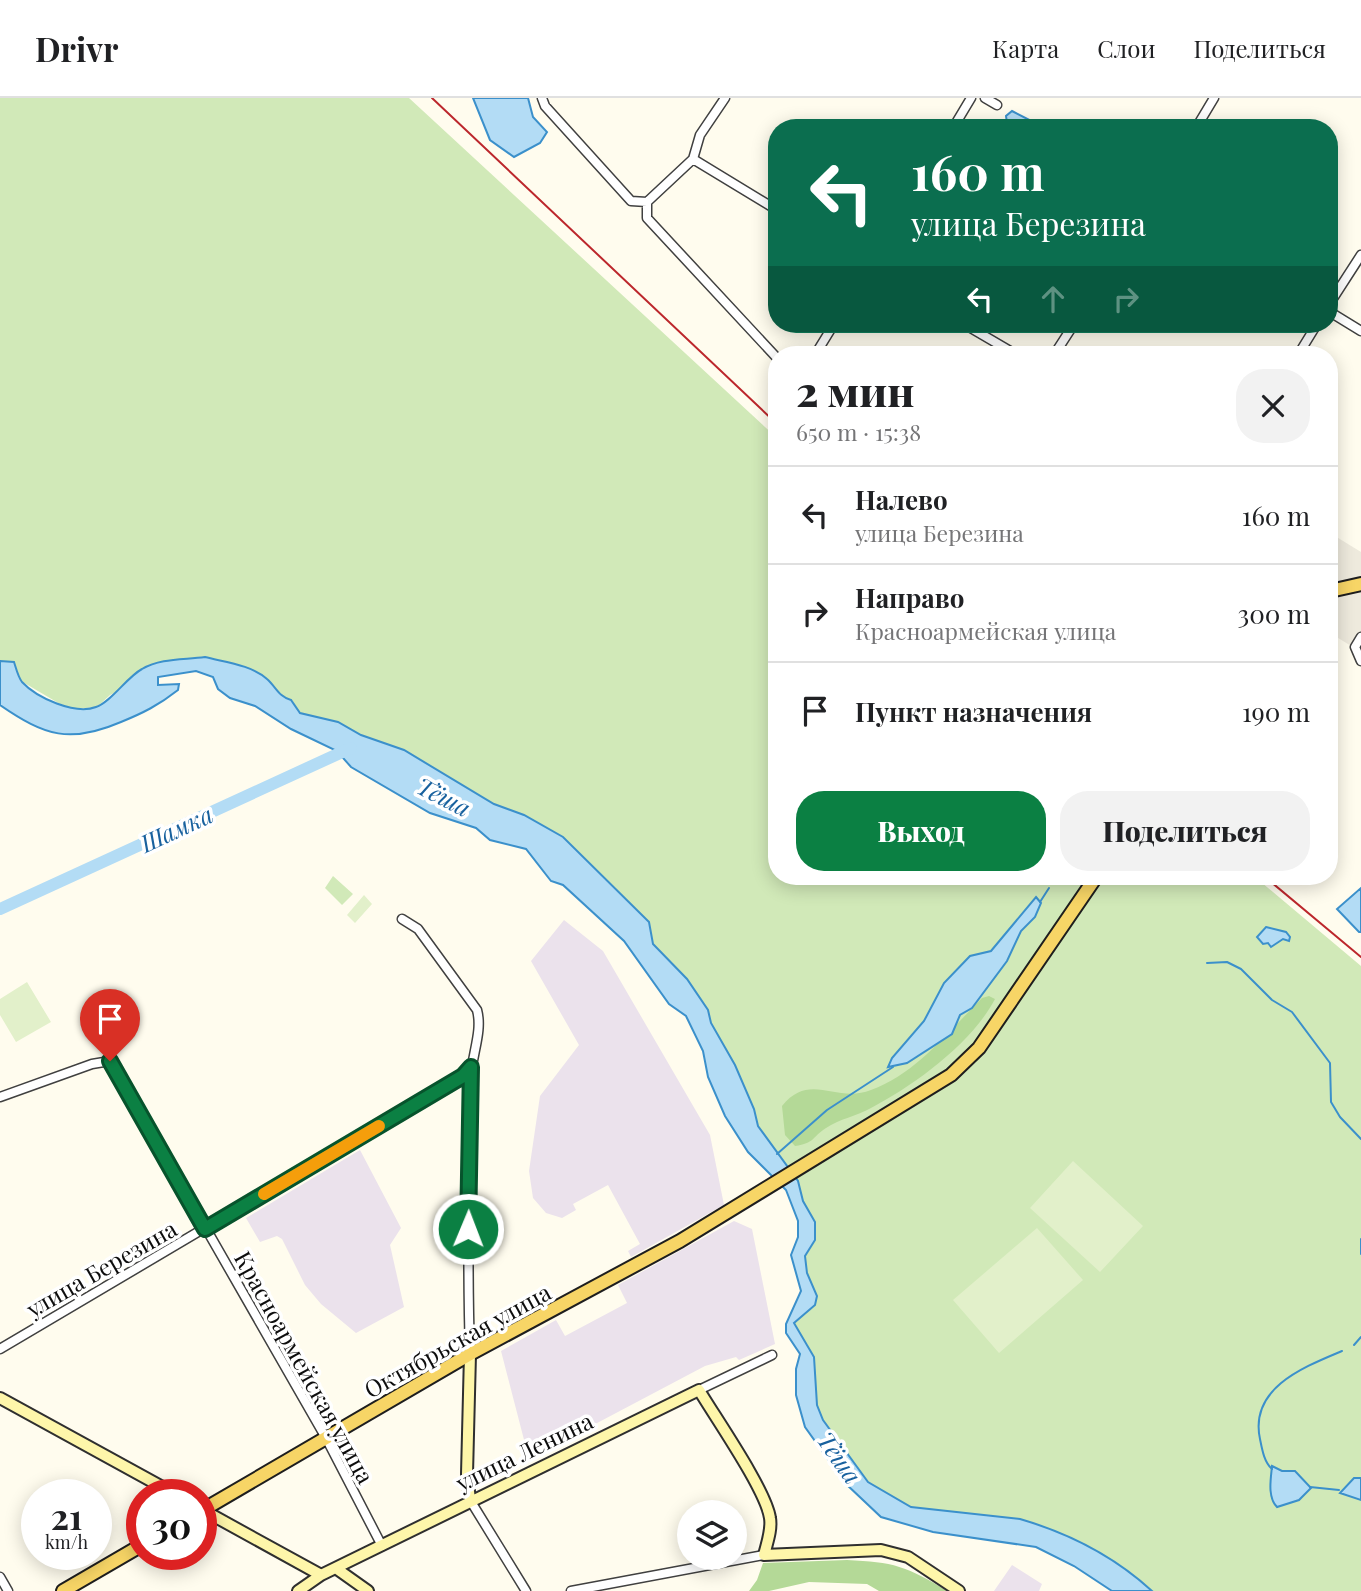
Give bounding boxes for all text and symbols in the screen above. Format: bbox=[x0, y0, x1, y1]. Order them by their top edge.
text: Drivr bbox=[35, 26, 118, 70]
text: Карта bbox=[992, 32, 1059, 64]
text: Слои bbox=[1097, 32, 1156, 64]
text: Поделиться bbox=[1194, 32, 1326, 64]
text: 160 m bbox=[911, 138, 1045, 203]
icon: left bbox=[796, 147, 887, 238]
text: улица Березина bbox=[911, 201, 1146, 244]
icon: left bbox=[961, 280, 999, 318]
icon: ahead bbox=[1034, 280, 1072, 318]
icon: right bbox=[1107, 280, 1145, 318]
text: 2 мин bbox=[796, 362, 914, 418]
button: close bbox=[1236, 369, 1310, 443]
text: 650 m · 15:38 bbox=[796, 416, 921, 447]
text: Налево bbox=[855, 482, 948, 517]
icon: left bbox=[796, 496, 834, 534]
text: 160 m bbox=[1242, 498, 1310, 533]
text: улица Березина bbox=[855, 517, 1024, 548]
text: Направо bbox=[855, 580, 964, 615]
icon: right bbox=[796, 594, 834, 632]
text: 300 m bbox=[1238, 596, 1310, 631]
text: Красноармейская улица bbox=[855, 615, 1116, 646]
icon: arrive bbox=[796, 692, 834, 730]
text: Пункт назначения bbox=[855, 694, 1092, 729]
text: 190 m bbox=[1242, 694, 1310, 729]
water label: Тёша bbox=[411, 769, 477, 823]
button: Выход bbox=[796, 791, 1046, 871]
button: Поделиться bbox=[1060, 791, 1310, 871]
water label: Шамка bbox=[134, 797, 218, 859]
pin bbox=[80, 989, 140, 1061]
icon: arrive bbox=[91, 1000, 129, 1038]
position arrow bbox=[431, 1192, 505, 1266]
street label: улица Березина bbox=[19, 1212, 182, 1324]
street label: Красноармейская улица bbox=[228, 1245, 382, 1489]
street label: Октябрьская улица bbox=[358, 1276, 556, 1404]
street label: улица Ленина bbox=[449, 1404, 598, 1498]
water label: Тёша bbox=[811, 1425, 869, 1489]
speed limit sign: 30 bbox=[126, 1479, 217, 1570]
text: 21 bbox=[51, 1492, 82, 1539]
map controls bbox=[677, 1500, 747, 1570]
button: layers bbox=[677, 1500, 747, 1570]
text: km/h bbox=[45, 1530, 88, 1554]

